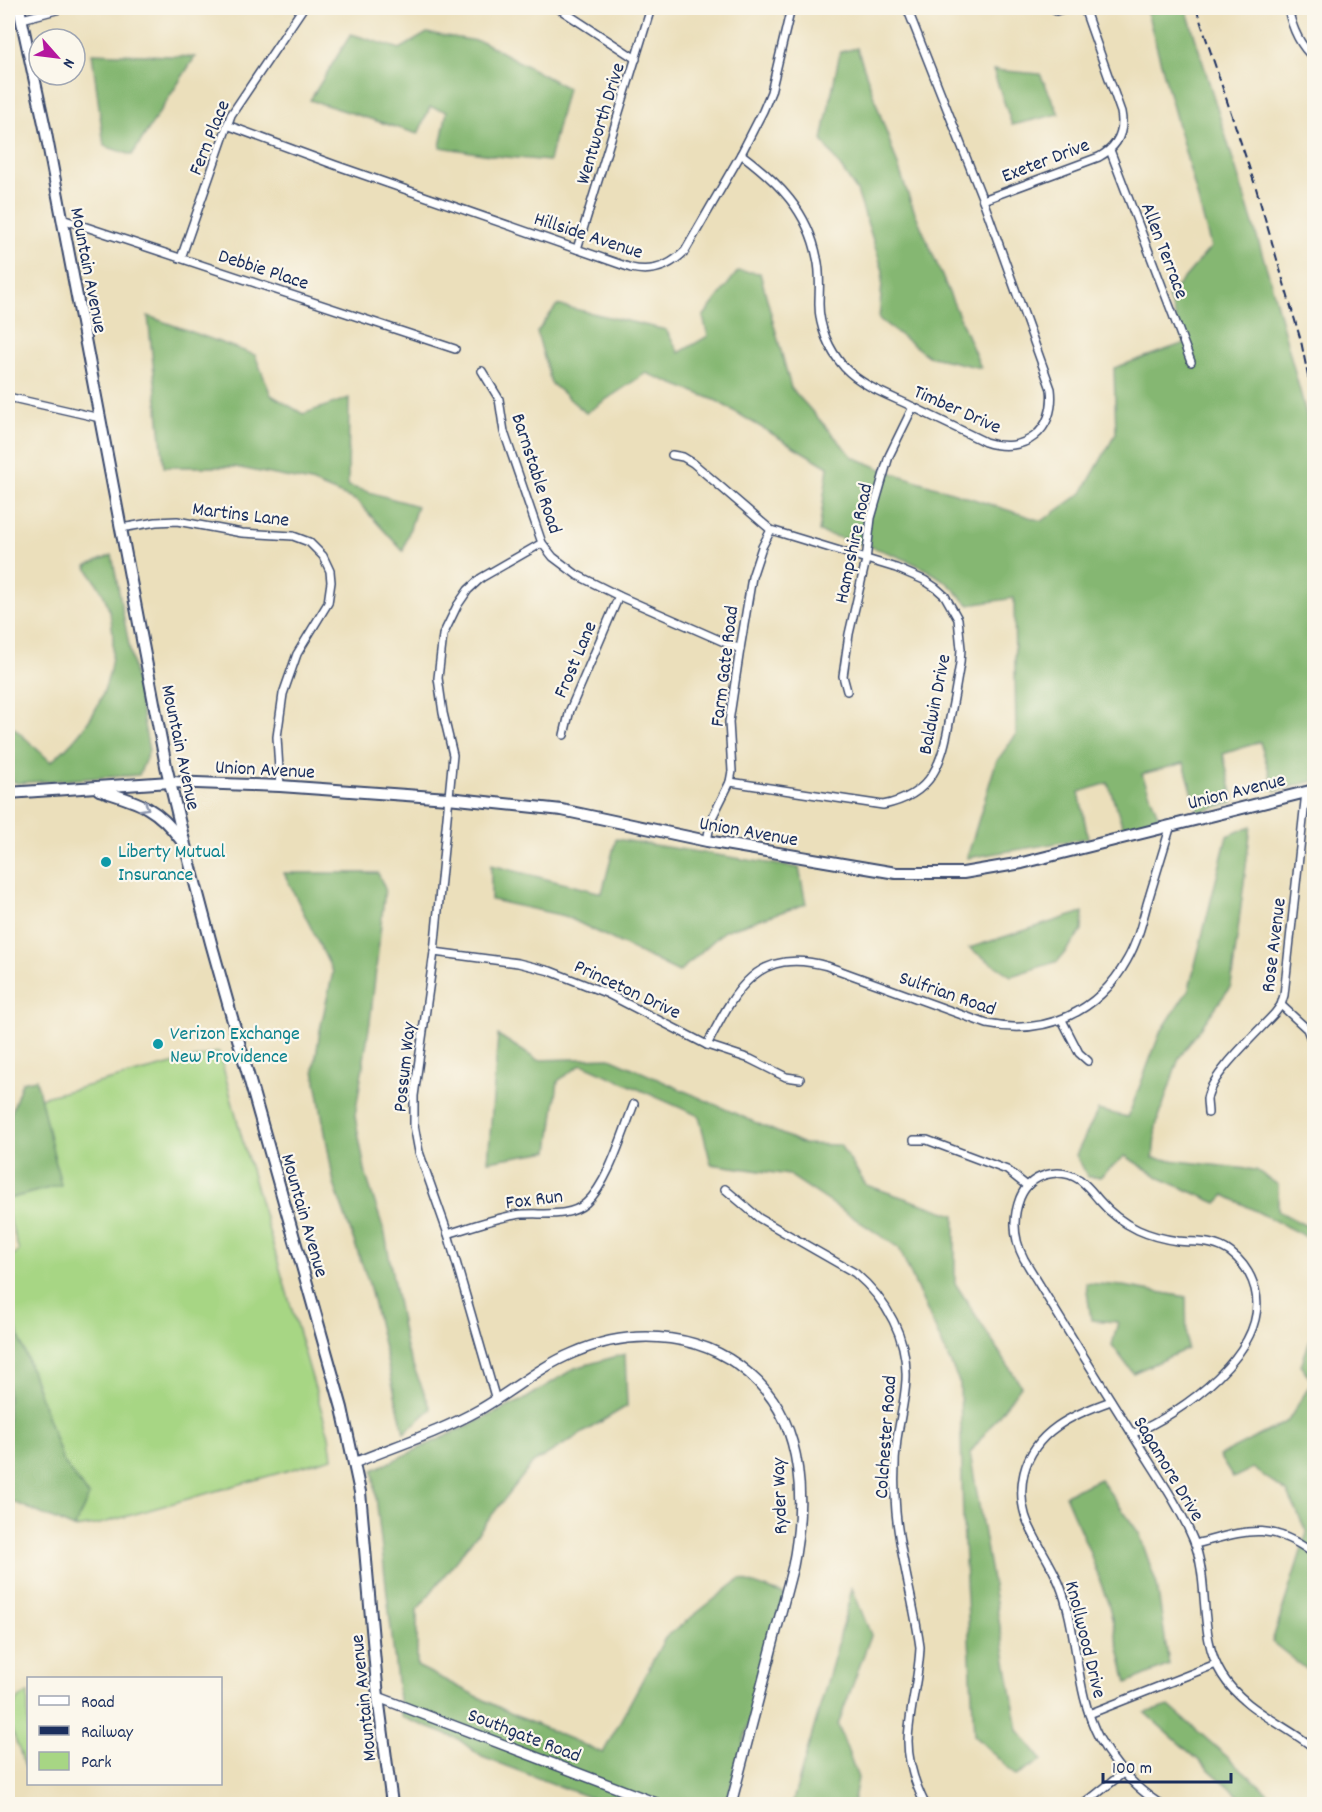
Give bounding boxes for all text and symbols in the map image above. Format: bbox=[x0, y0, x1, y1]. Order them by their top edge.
north arrow bbox=[27, 27, 87, 87]
text: N bbox=[56, 54, 80, 72]
street label: Wentworth Drive bbox=[570, 59, 634, 188]
street label: Fern Place bbox=[183, 96, 239, 180]
street label: Exeter Drive bbox=[998, 132, 1094, 191]
street label: Allen Terrace bbox=[1132, 199, 1194, 303]
street label: Mountain Avenue bbox=[61, 205, 113, 336]
street label: Hillside Avenue bbox=[530, 206, 646, 268]
street label: Debbie Place bbox=[214, 243, 312, 299]
street label: Timber Drive bbox=[908, 379, 1005, 443]
street label: Barnstable Road bbox=[503, 410, 568, 538]
street label: Hampshire Road bbox=[829, 481, 881, 606]
street label: Martins Lane bbox=[191, 496, 291, 536]
street label: Farm Gate Road bbox=[705, 604, 747, 728]
street label: Frost Lane bbox=[548, 617, 606, 703]
street label: Baldwin Drive bbox=[912, 652, 959, 757]
street label: Mountain Avenue bbox=[152, 682, 206, 813]
street label: Union Avenue bbox=[214, 754, 316, 788]
street label: Union Avenue bbox=[1185, 767, 1289, 819]
one-way arrow bbox=[139, 799, 150, 811]
street label: Union Avenue bbox=[697, 810, 800, 855]
place label: Liberty Mutual Insurance bbox=[118, 839, 225, 890]
marker: Liberty Mutual Insurance bbox=[99, 855, 113, 869]
street label: Rose Avenue bbox=[1255, 896, 1295, 994]
street label: Princeton Drive bbox=[569, 954, 685, 1028]
street label: Sulfrian Road bbox=[895, 965, 999, 1025]
street label: Possum Way bbox=[387, 1020, 425, 1114]
place label: Verizon Exchange New Providence bbox=[170, 1021, 300, 1072]
marker: Verizon Exchange New Providence bbox=[151, 1037, 165, 1051]
street label: Mountain Avenue bbox=[272, 1151, 334, 1281]
street label: Fox Run bbox=[504, 1184, 565, 1218]
street label: Colchester Road bbox=[869, 1375, 905, 1500]
street label: Sagamore Drive bbox=[1125, 1412, 1210, 1528]
street label: Ryder Way bbox=[766, 1456, 796, 1535]
street label: Knollwood Drive bbox=[1056, 1578, 1112, 1702]
street label: Mountain Avenue bbox=[344, 1633, 386, 1763]
legend bbox=[27, 1677, 222, 1785]
text: Road bbox=[81, 1691, 115, 1716]
street label: Southgate Road bbox=[463, 1702, 585, 1771]
text: Railway bbox=[81, 1721, 134, 1746]
scale bar bbox=[1103, 1746, 1230, 1784]
text: Park bbox=[81, 1751, 112, 1776]
text: 100 m bbox=[1112, 1757, 1152, 1782]

